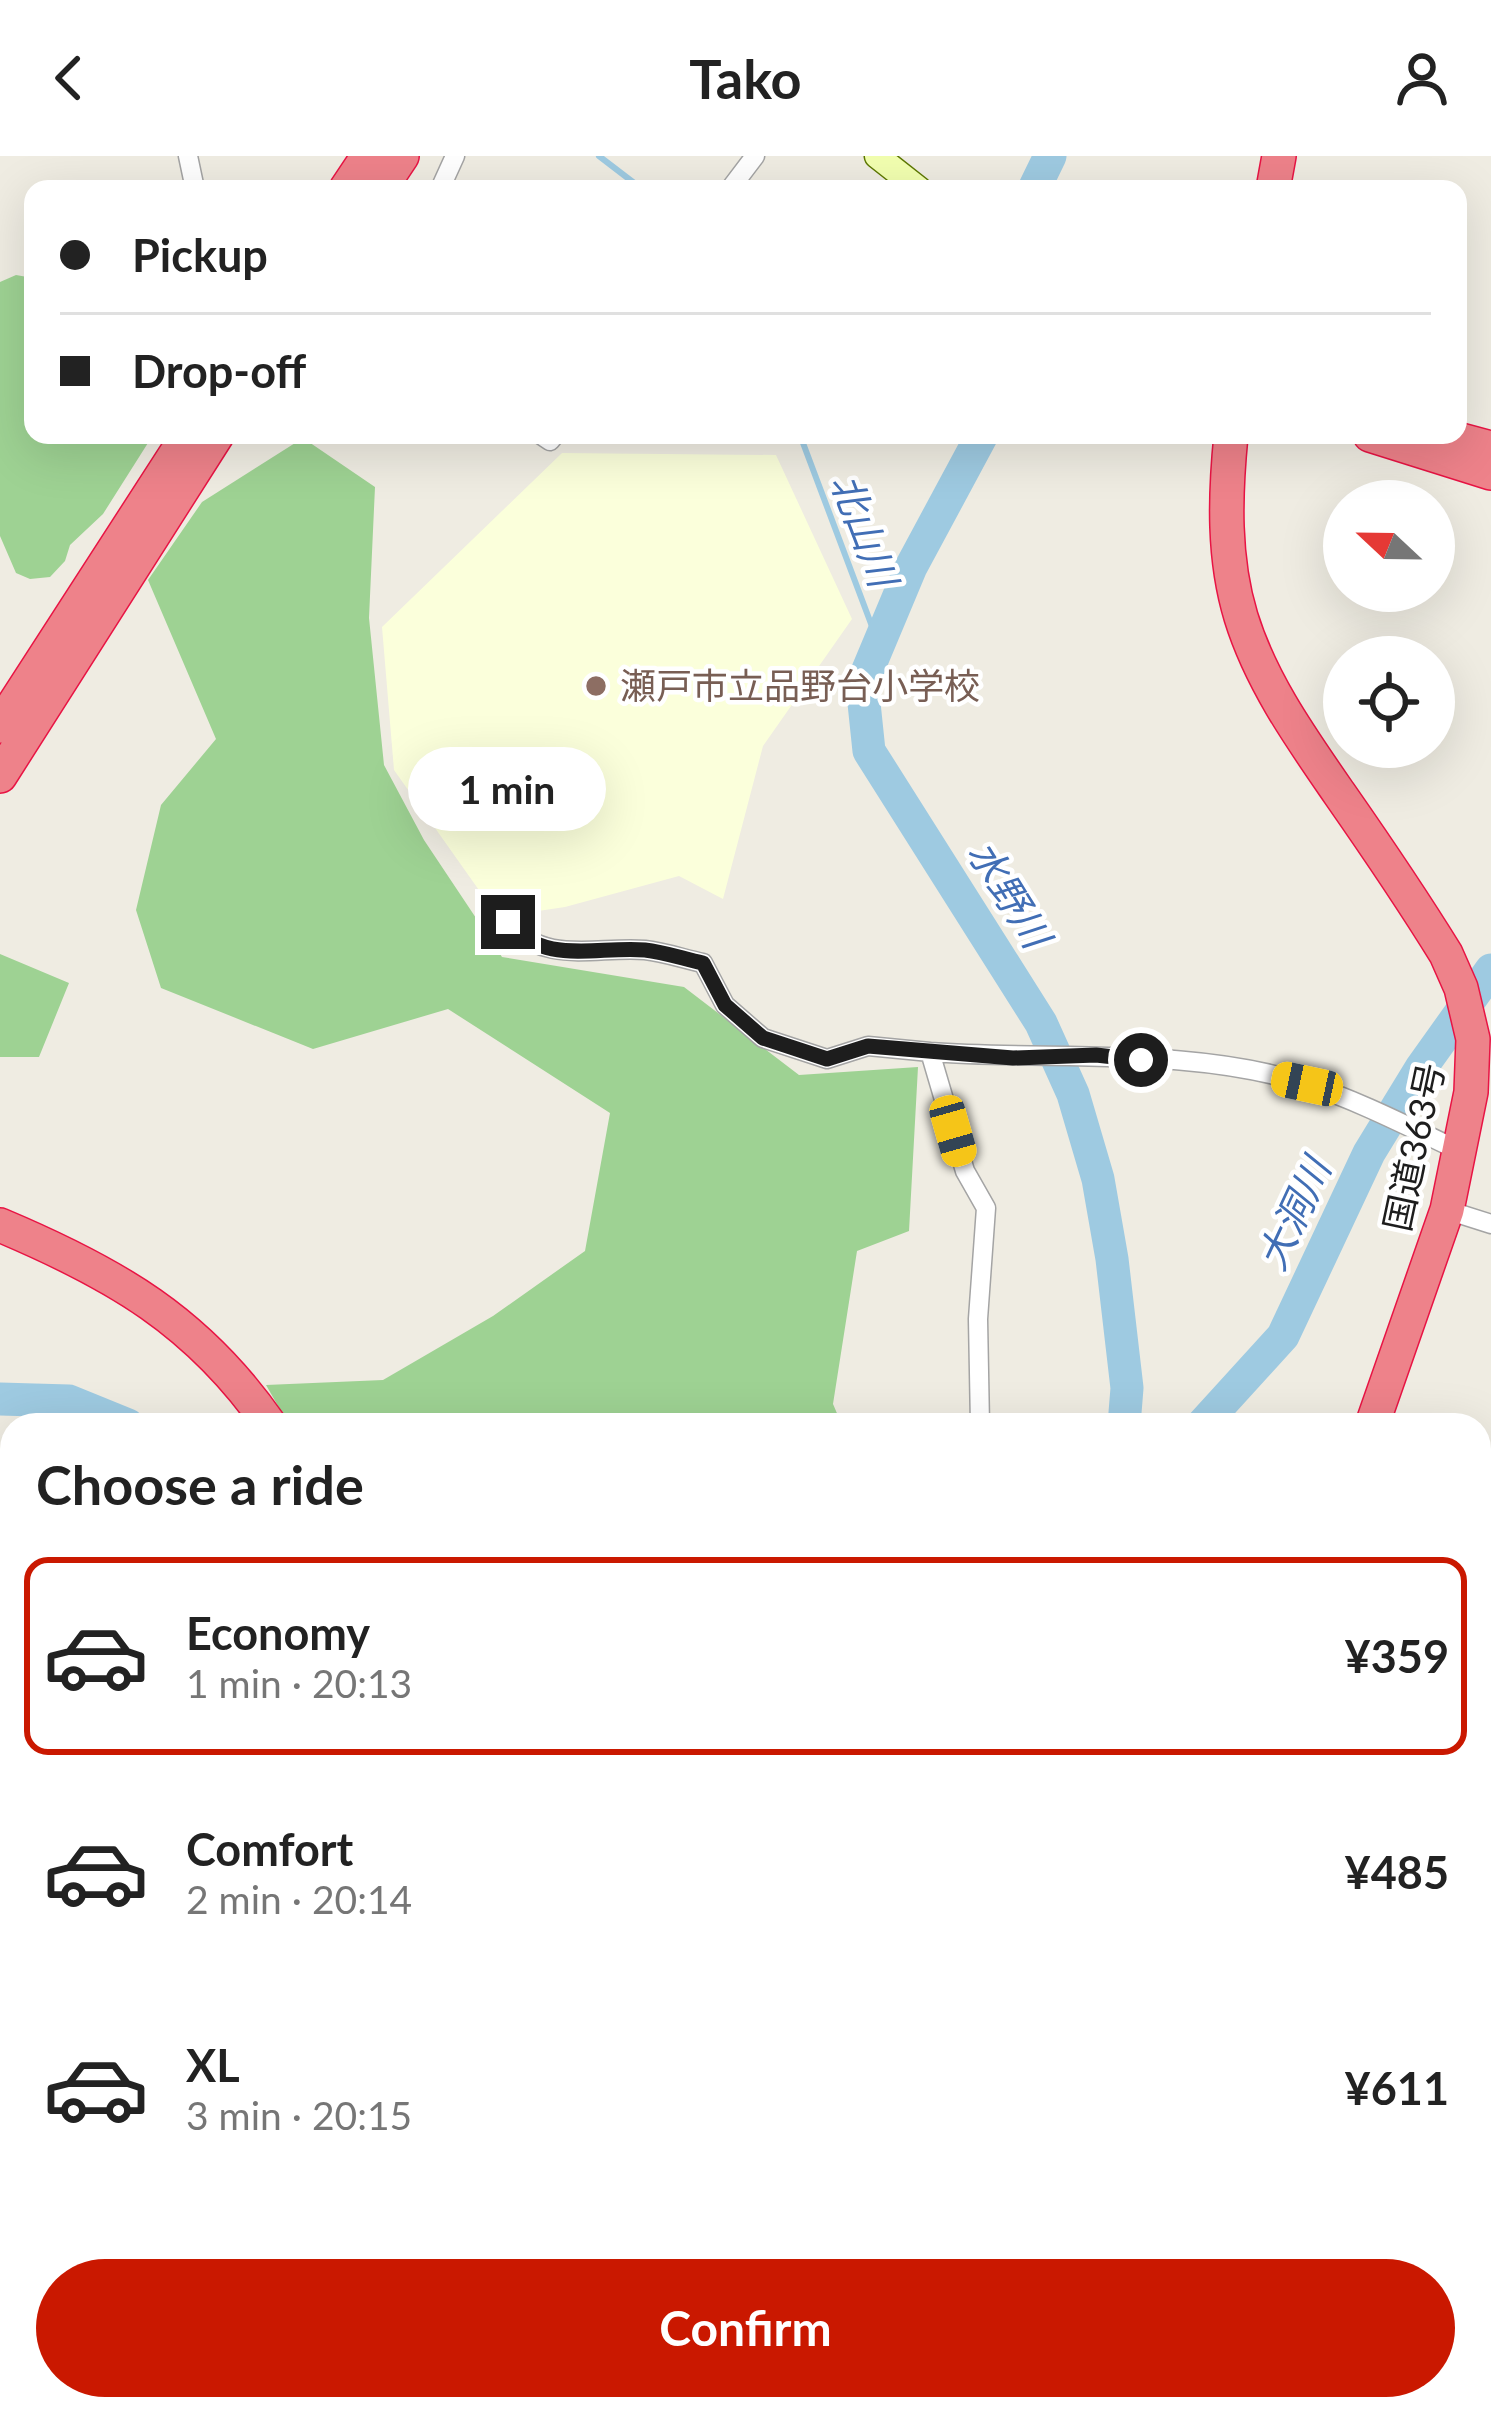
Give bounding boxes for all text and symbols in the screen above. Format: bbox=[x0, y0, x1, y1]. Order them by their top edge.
icon: back bbox=[36, 45, 102, 111]
icon: person bbox=[1389, 45, 1455, 111]
text: Tako bbox=[689, 46, 802, 111]
text: Pickup bbox=[132, 228, 268, 282]
text: Drop-off bbox=[132, 344, 306, 398]
water label: 北山川 bbox=[822, 467, 909, 596]
north arrow bbox=[1323, 480, 1455, 612]
map controls bbox=[1323, 480, 1455, 768]
button: locate bbox=[1323, 636, 1455, 768]
place label: 瀬戸市立品野台小学校 bbox=[620, 663, 980, 707]
marker: 瀬戸市立品野台小学校 bbox=[583, 673, 609, 699]
callout: 1 min bbox=[409, 748, 607, 832]
text: 1 min bbox=[459, 766, 555, 812]
water label: 水野川 bbox=[959, 832, 1062, 959]
route end bbox=[481, 895, 535, 949]
route start bbox=[1114, 1033, 1168, 1087]
car bbox=[1268, 1059, 1346, 1109]
street label: 国道363号 bbox=[1374, 1059, 1452, 1235]
car bbox=[926, 1091, 980, 1171]
water label: 大洞川 bbox=[1248, 1147, 1340, 1276]
text: Choose a ride bbox=[36, 1452, 364, 1517]
icon: car bbox=[42, 1602, 150, 1710]
text: Economy bbox=[186, 1606, 370, 1660]
text: ¥359 bbox=[1345, 1629, 1449, 1683]
text: 1 min · 20:13 bbox=[186, 1660, 412, 1706]
icon: car bbox=[42, 1818, 150, 1926]
text: Comfort bbox=[186, 1822, 353, 1876]
text: ¥485 bbox=[1345, 1845, 1449, 1899]
text: 2 min · 20:14 bbox=[186, 1876, 412, 1922]
icon: car bbox=[42, 2034, 150, 2142]
text: XL bbox=[186, 2038, 240, 2092]
text: ¥611 bbox=[1345, 2061, 1449, 2115]
text: 3 min · 20:15 bbox=[186, 2092, 412, 2138]
button: Confirm bbox=[36, 2259, 1455, 2397]

